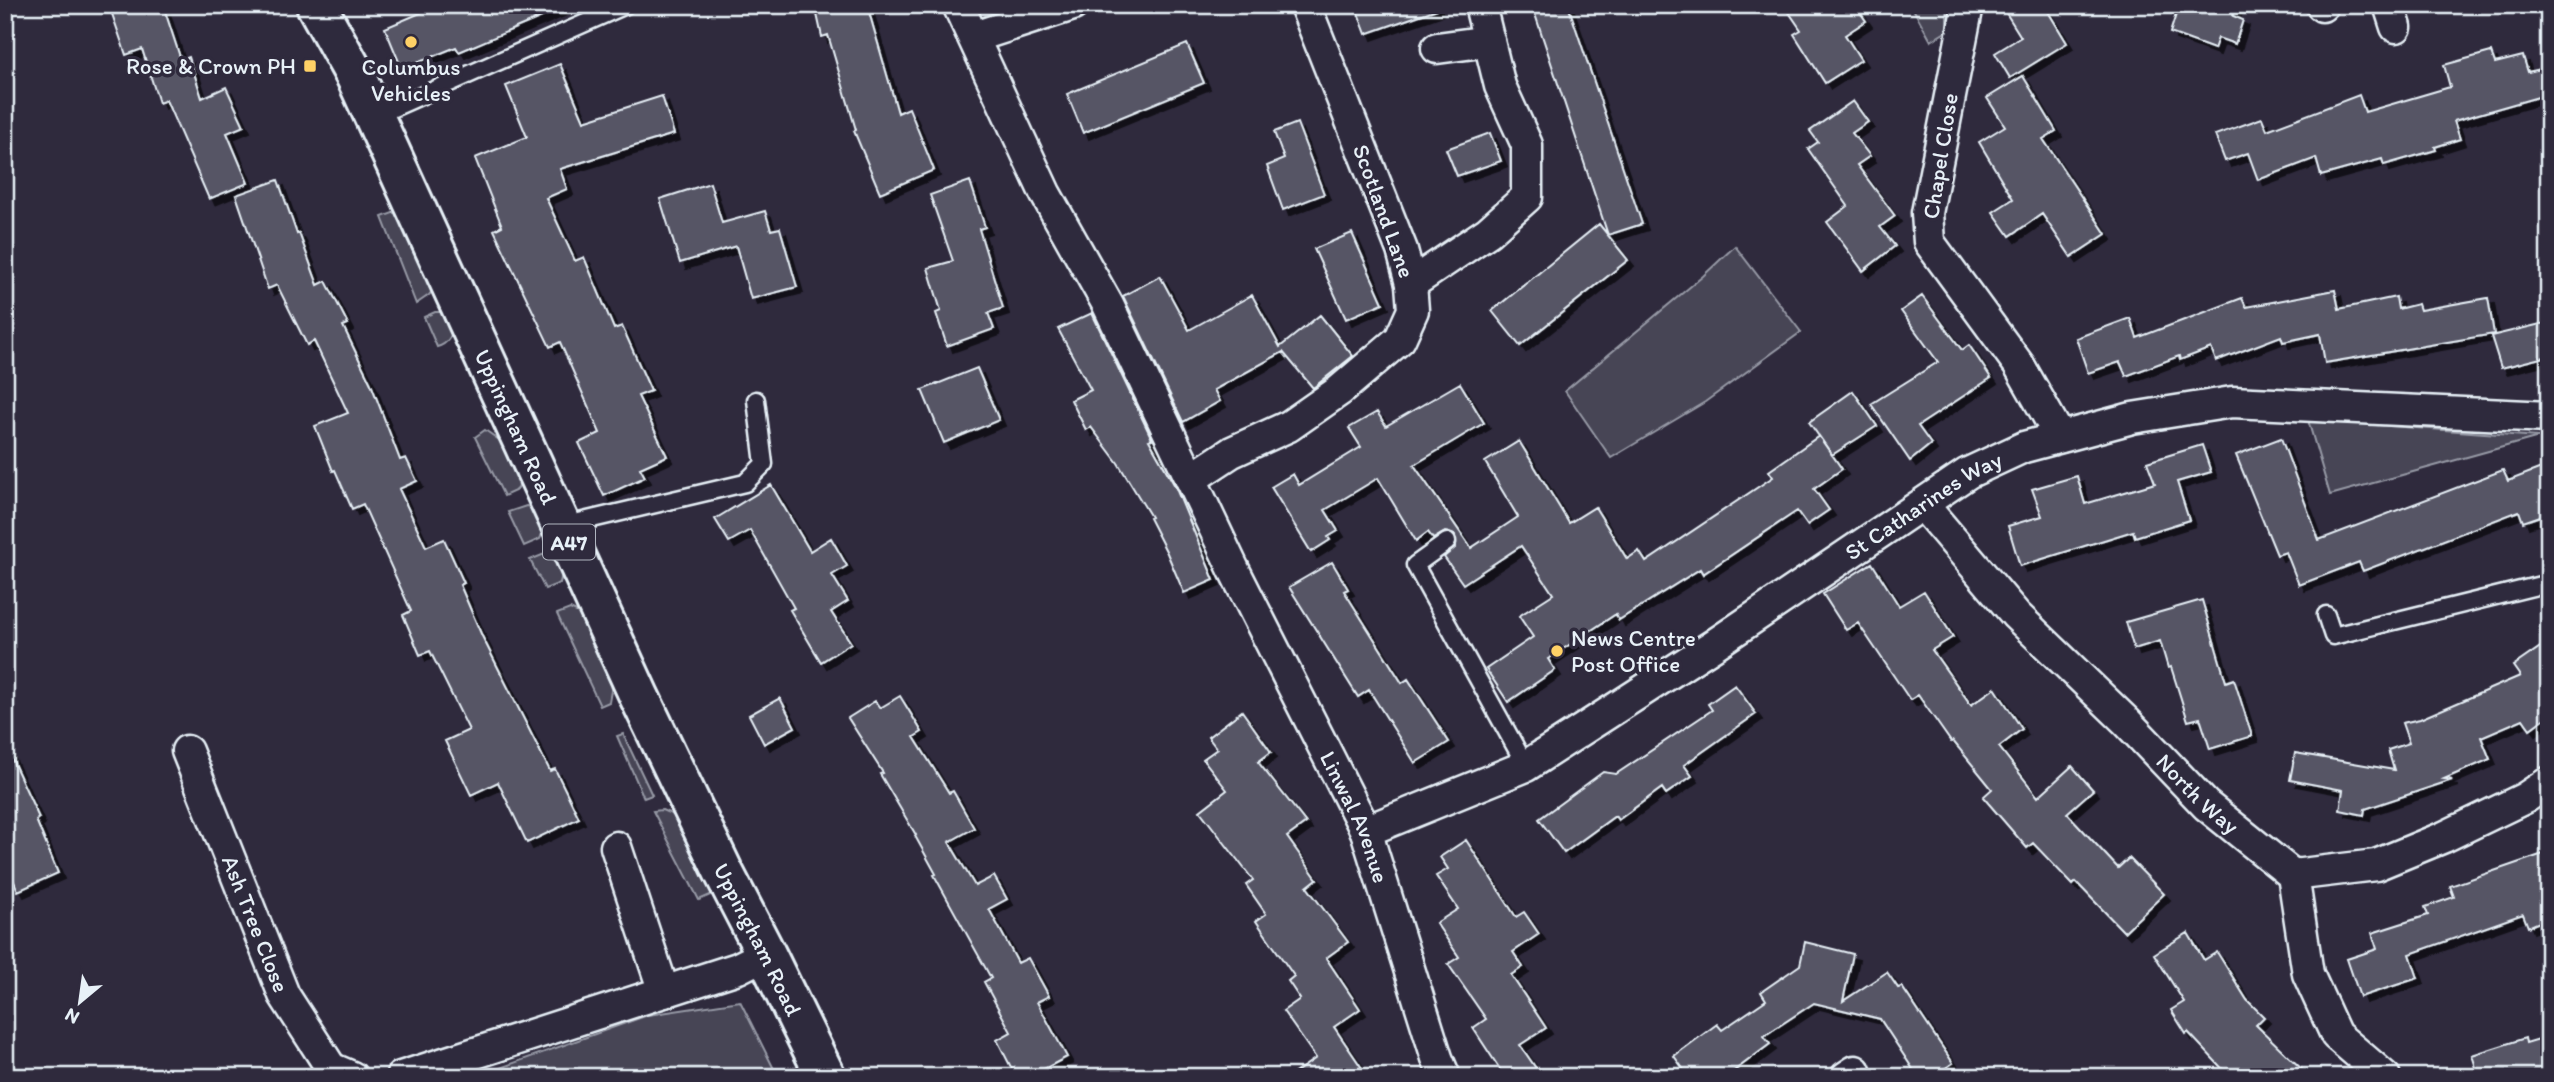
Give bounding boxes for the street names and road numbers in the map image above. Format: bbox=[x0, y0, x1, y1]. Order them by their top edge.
street label: Chapel Close bbox=[1916, 91, 1964, 221]
street label: Scotland Lane bbox=[1347, 140, 1421, 282]
street label: Uppingham Road bbox=[468, 345, 564, 509]
street label: St Catharines Way bbox=[1839, 445, 2006, 566]
road number: A47 bbox=[543, 524, 595, 560]
street label: Linwal Avenue bbox=[1314, 746, 1395, 886]
street label: North Way bbox=[2150, 748, 2245, 840]
street label: Ash Tree Close bbox=[216, 851, 296, 997]
street label: Uppingham Road bbox=[707, 858, 808, 1021]

